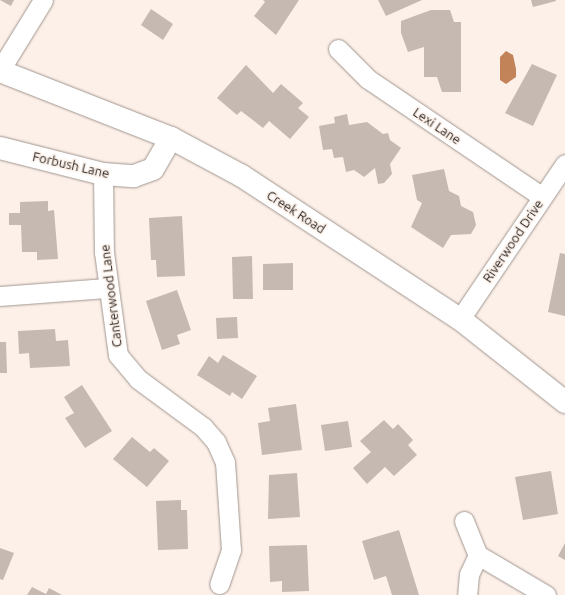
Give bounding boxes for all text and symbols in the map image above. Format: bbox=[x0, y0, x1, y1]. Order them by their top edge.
street label: Lexi Lane bbox=[410, 104, 464, 148]
street label: Forbush Lane bbox=[31, 149, 111, 181]
street label: Creek Road bbox=[264, 187, 328, 237]
street label: Riverwood Drive bbox=[480, 197, 546, 285]
street label: Canterwood Lane bbox=[97, 244, 125, 348]

